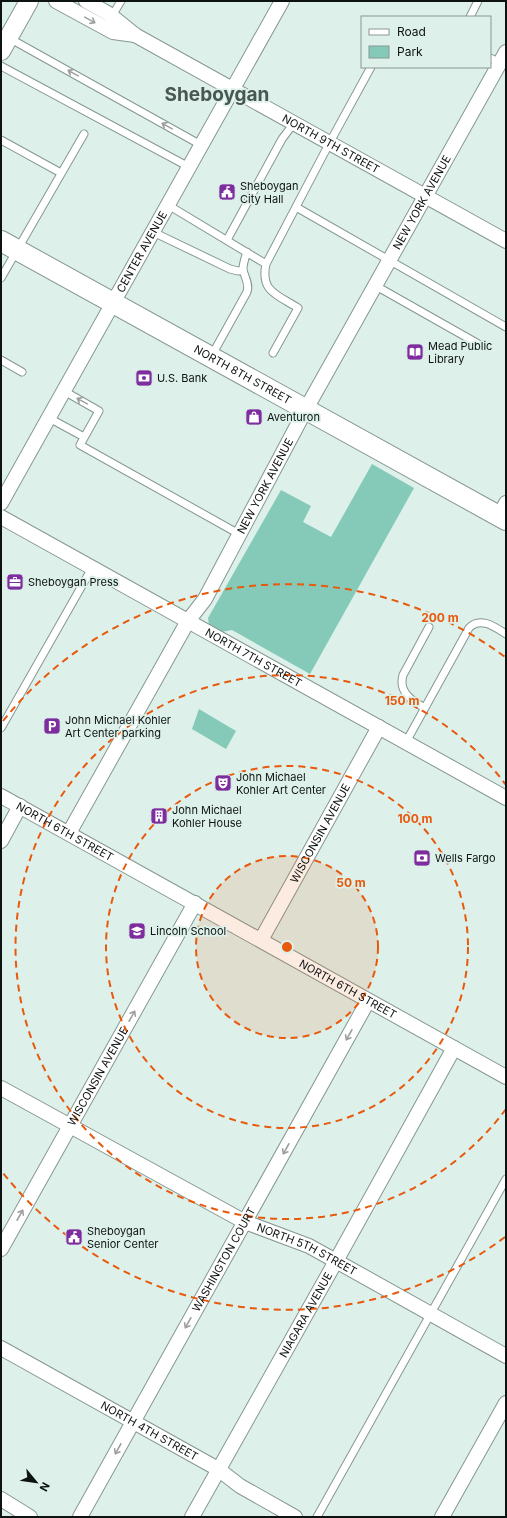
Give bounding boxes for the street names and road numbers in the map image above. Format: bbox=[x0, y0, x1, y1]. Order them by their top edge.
street label: NORTH 9TH STREET bbox=[280, 111, 382, 176]
street label: NEW YORK AVENUE bbox=[390, 153, 454, 252]
street label: CENTER AVENUE bbox=[113, 209, 170, 295]
street label: NORTH 8TH STREET bbox=[191, 342, 294, 407]
street label: NEW YORK AVENUE bbox=[234, 436, 296, 536]
street label: NORTH 7TH STREET bbox=[203, 625, 304, 690]
street label: WISCONSIN AVENUE bbox=[287, 781, 353, 885]
street label: NORTH 6TH STREET bbox=[14, 799, 116, 864]
street label: NORTH 6TH STREET bbox=[297, 956, 399, 1022]
street label: WISCONSIN AVENUE bbox=[65, 1024, 131, 1128]
street label: WASHINGTON COURT bbox=[189, 1205, 259, 1314]
street label: NORTH 5TH STREET bbox=[255, 1220, 359, 1278]
street label: NIAGARA AVENUE bbox=[276, 1270, 335, 1360]
street label: NORTH 4TH STREET bbox=[98, 1398, 201, 1464]

